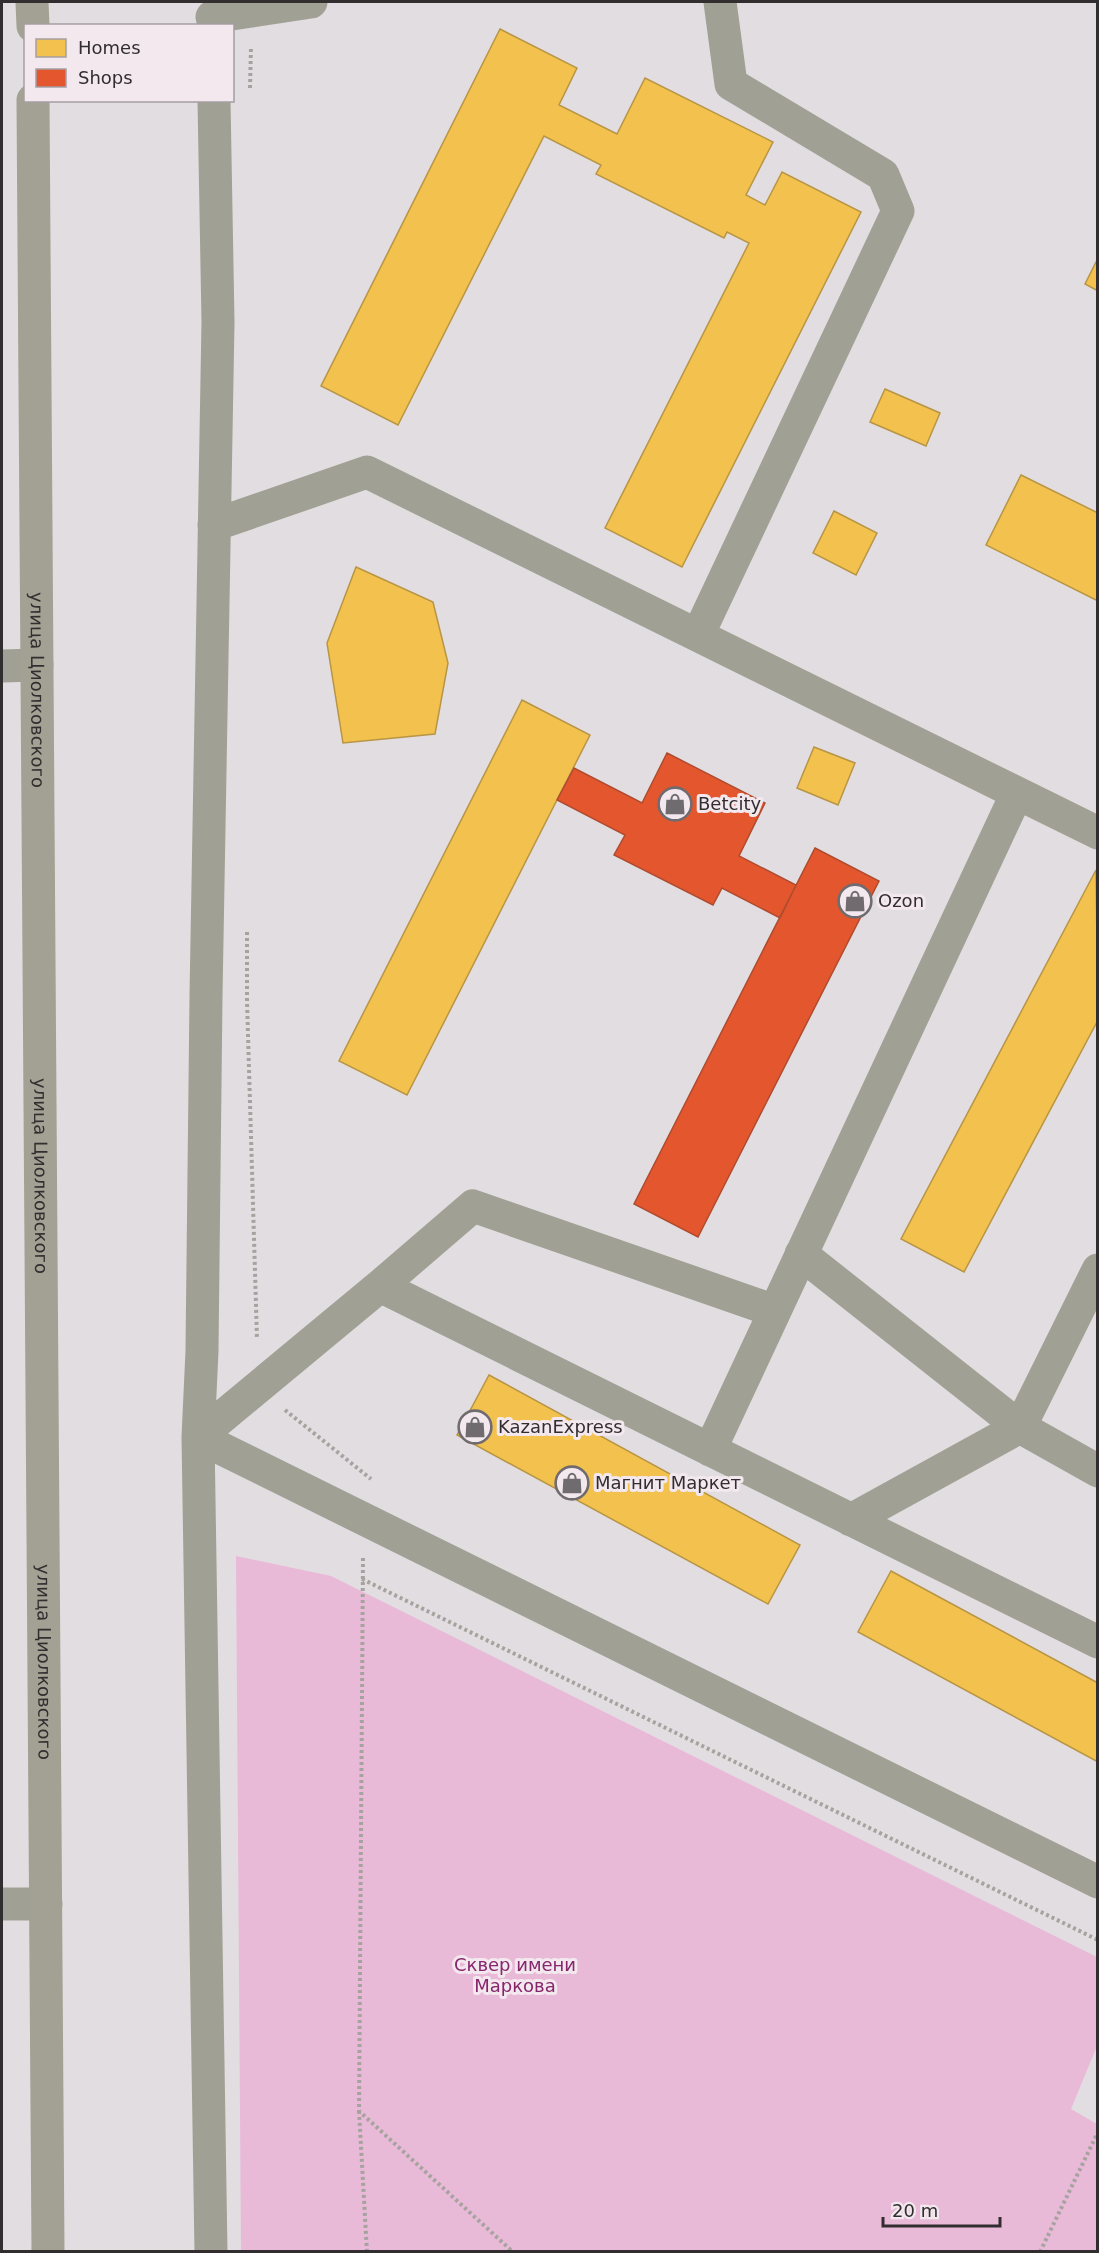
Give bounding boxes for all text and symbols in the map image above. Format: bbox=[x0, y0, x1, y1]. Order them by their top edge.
legend bbox=[24, 24, 234, 102]
text: Homes bbox=[78, 37, 141, 58]
text: Shops bbox=[78, 67, 133, 88]
street label: улица Циолковского bbox=[26, 592, 49, 788]
shop icon: Betcity bbox=[657, 786, 693, 822]
place label: Betcity bbox=[698, 793, 761, 814]
shop icon: Ozon bbox=[837, 883, 873, 919]
place label: Ozon bbox=[878, 890, 924, 911]
street label: улица Циолковского bbox=[30, 1078, 52, 1274]
shop icon: KazanExpress bbox=[457, 1409, 493, 1445]
place label: KazanExpress bbox=[498, 1416, 623, 1437]
shop icon: Магнит Маркет bbox=[554, 1465, 590, 1501]
place label: Магнит Маркет bbox=[595, 1472, 741, 1493]
street label: улица Циолковского bbox=[33, 1564, 56, 1760]
park label: Сквер имени Маркова bbox=[454, 1954, 576, 1996]
scale bar bbox=[883, 2190, 1000, 2228]
text: 20 m bbox=[892, 2200, 938, 2221]

